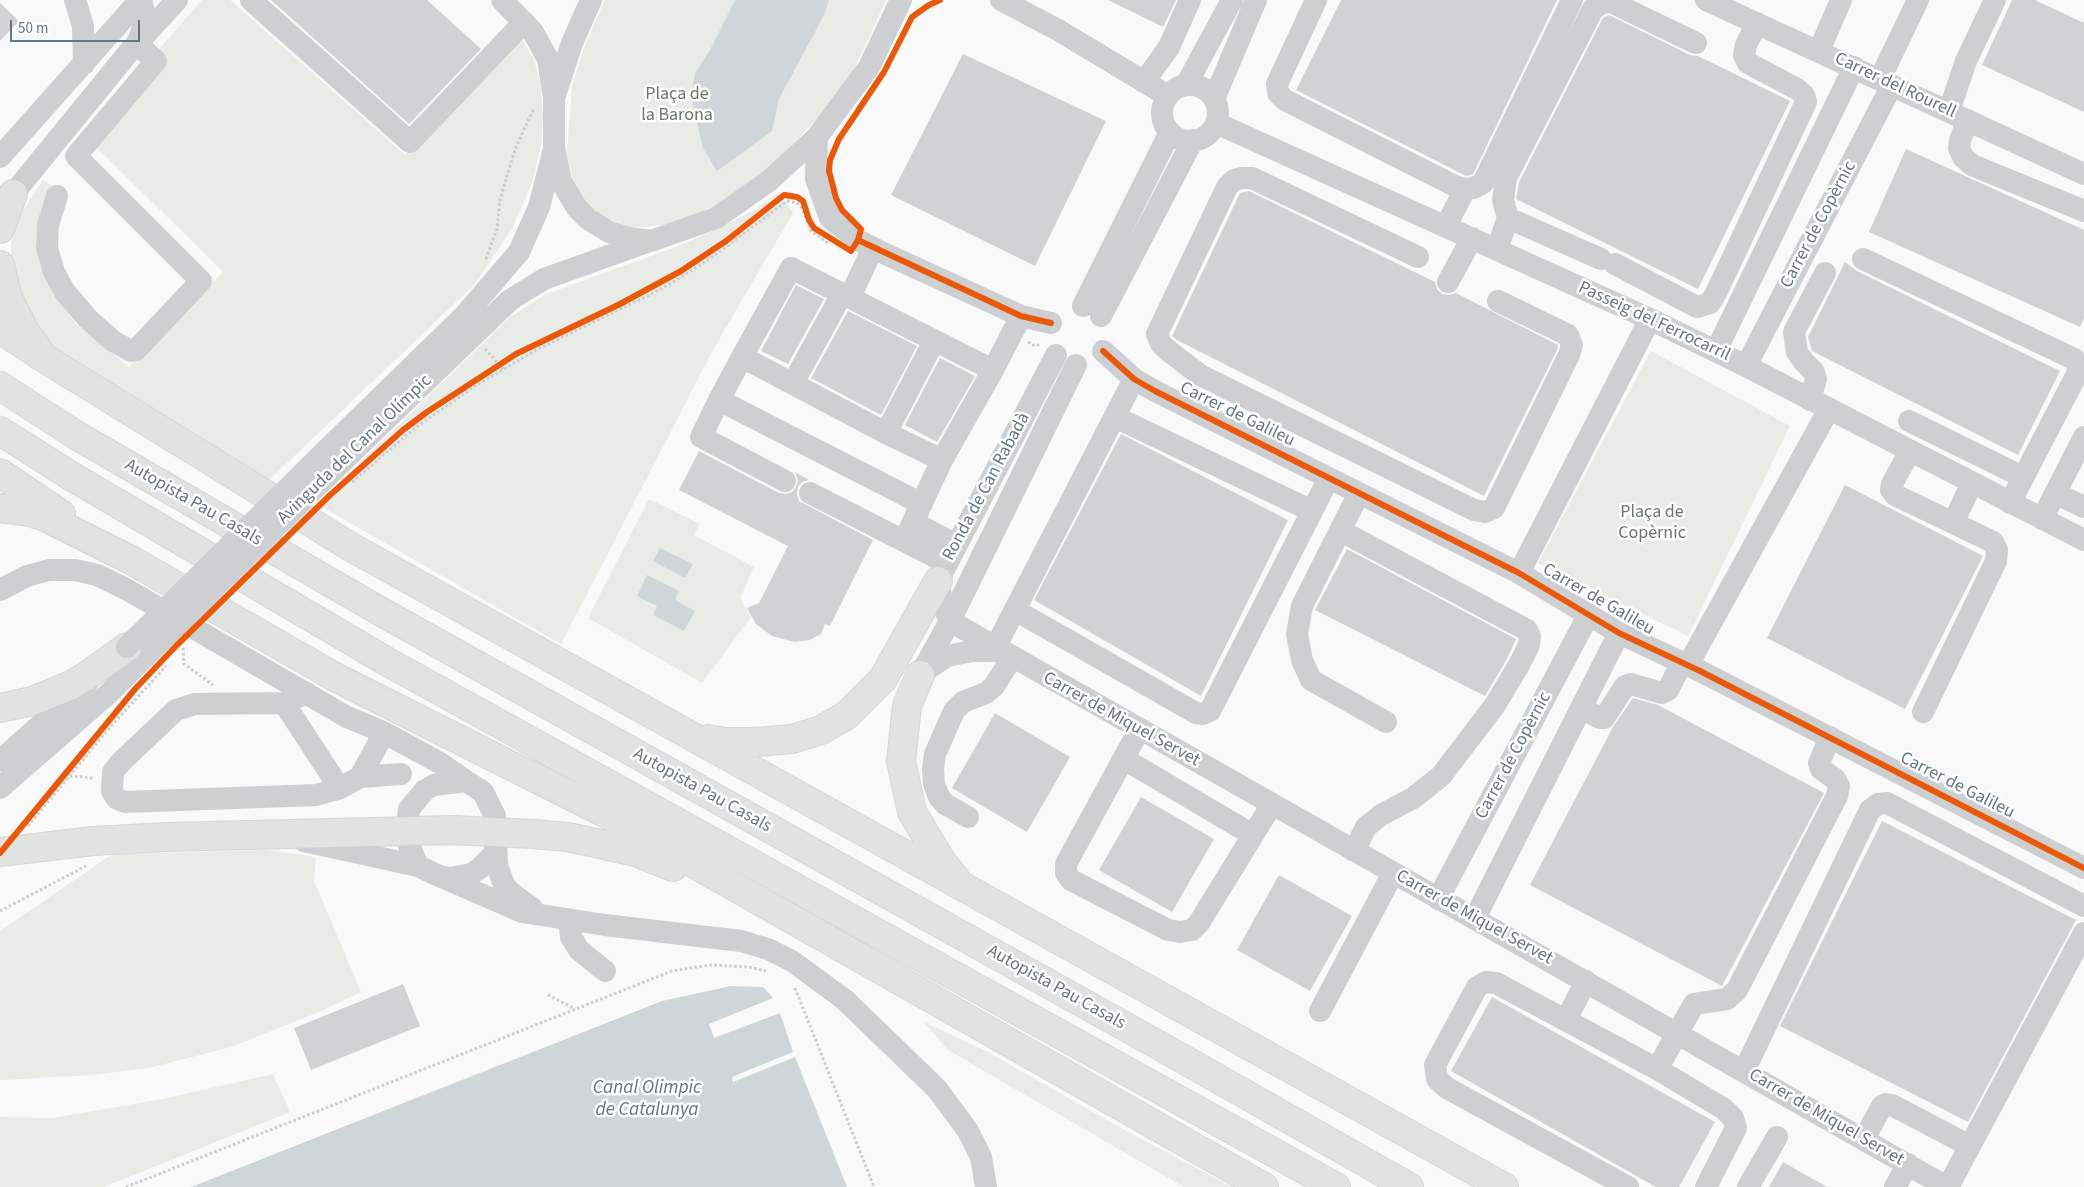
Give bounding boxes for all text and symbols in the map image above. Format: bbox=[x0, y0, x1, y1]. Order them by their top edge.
scale bar bbox=[12, 10, 142, 42]
text: 50 m bbox=[18, 18, 48, 39]
street label: Carrer del Rourell bbox=[1831, 48, 1959, 124]
park label: Plaça de la Barona bbox=[641, 84, 713, 126]
street label: Carrer de Copèrnic bbox=[1776, 158, 1862, 292]
street label: Passeig del Ferrocarril bbox=[1575, 277, 1733, 367]
street label: Avinguda del Canal Olímpic bbox=[273, 371, 437, 529]
street label: Carrer de Galileu bbox=[1176, 378, 1298, 452]
street label: Ronda de Can Rabadà bbox=[939, 409, 1035, 565]
street label: Autopista Pau Casals bbox=[120, 455, 266, 551]
park label: Plaça de Copèrnic bbox=[1618, 502, 1686, 544]
street label: Carrer de Galileu bbox=[1538, 559, 1658, 641]
street label: Carrer de Miquel Servet bbox=[1039, 668, 1203, 772]
street label: Carrer de Copèrnic bbox=[1471, 689, 1557, 823]
street label: Autopista Pau Casals bbox=[629, 744, 775, 838]
street label: Carrer de Galileu bbox=[1896, 748, 2018, 824]
street label: Carrer de Miquel Servet bbox=[1392, 866, 1556, 970]
street label: Autopista Pau Casals bbox=[983, 941, 1129, 1035]
street label: Carrer de Miquel Servet bbox=[1744, 1065, 1908, 1171]
water label: Canal Olimpic de Catalunya bbox=[593, 1078, 701, 1122]

